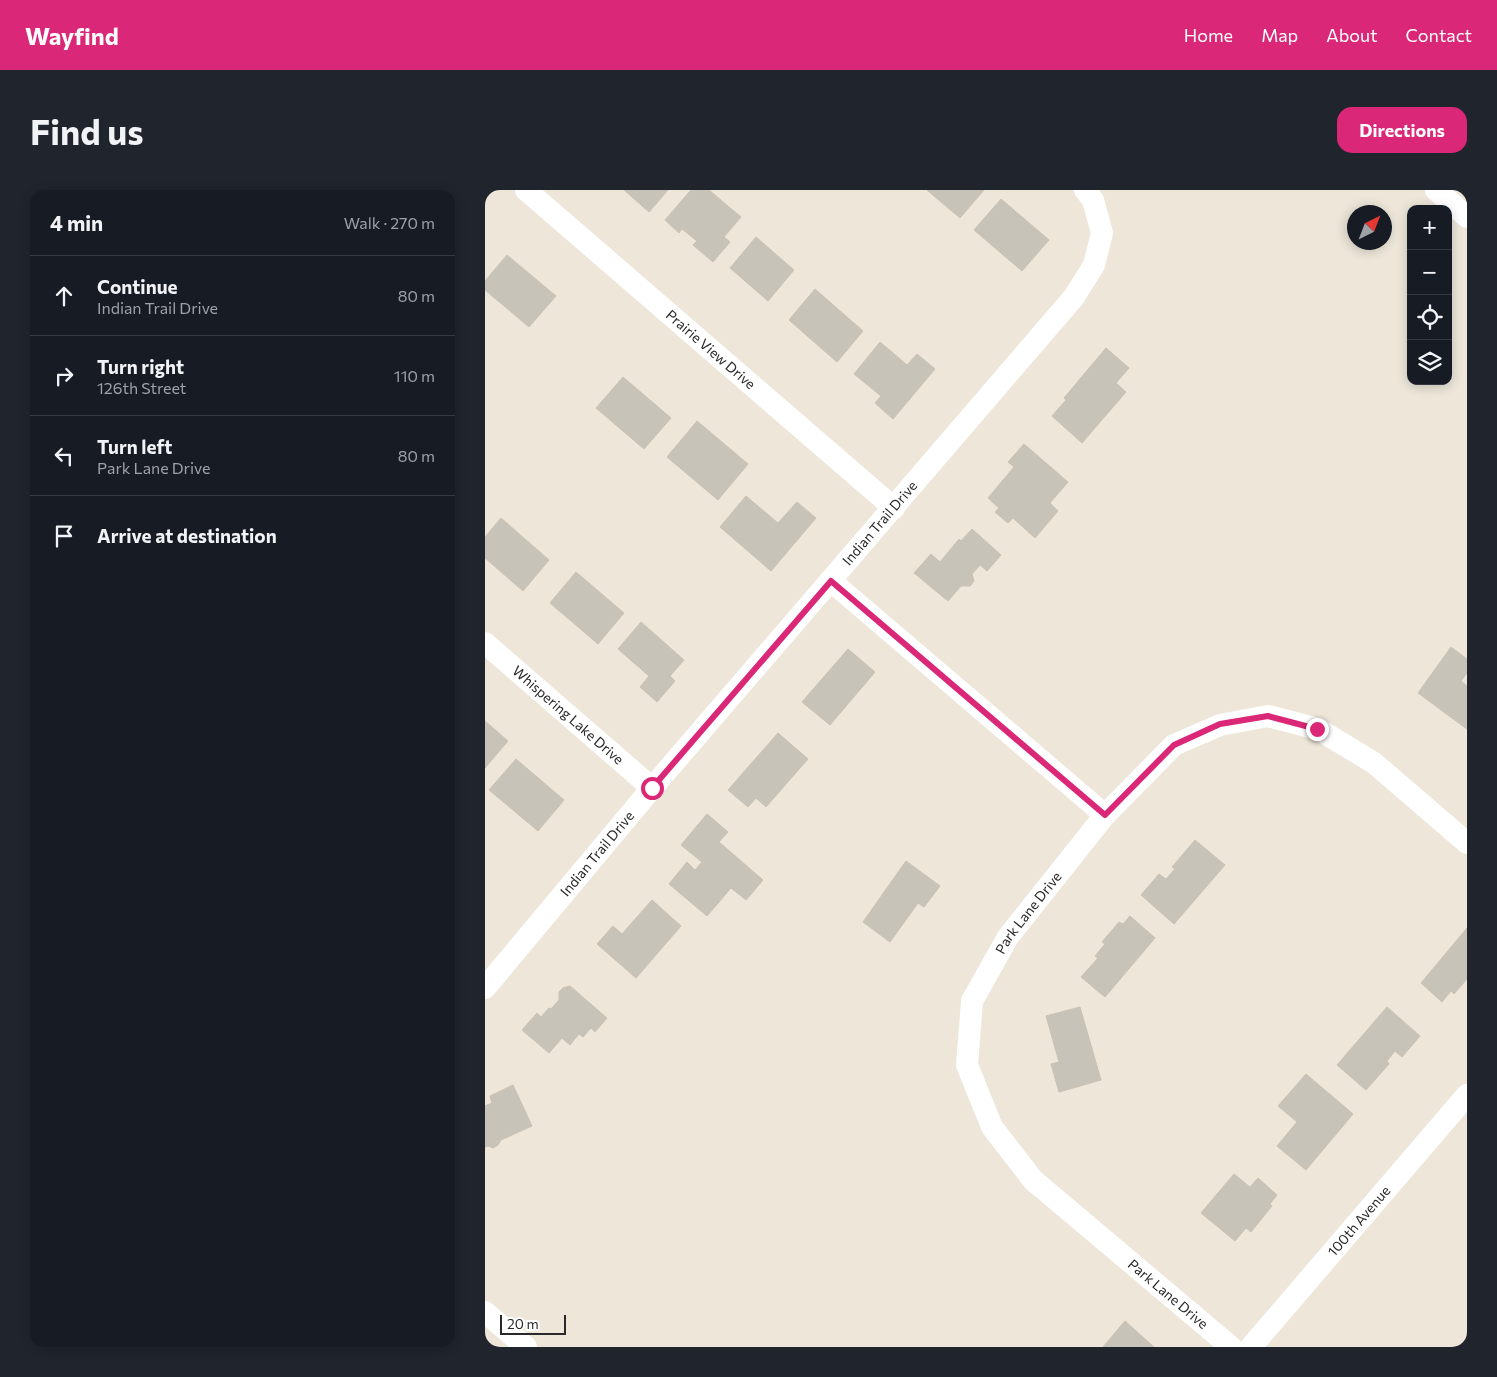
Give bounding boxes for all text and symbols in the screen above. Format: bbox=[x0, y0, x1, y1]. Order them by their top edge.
text: Wayfind bbox=[25, 21, 119, 50]
text: Home bbox=[1184, 24, 1233, 46]
text: Map bbox=[1261, 24, 1298, 46]
text: About bbox=[1326, 24, 1378, 46]
text: Contact bbox=[1406, 24, 1472, 46]
button: Directions bbox=[1337, 107, 1467, 153]
text: Find us bbox=[30, 109, 144, 152]
north arrow bbox=[1347, 205, 1392, 250]
map controls bbox=[1407, 205, 1452, 385]
button: + bbox=[1407, 205, 1452, 250]
text: 4 min bbox=[50, 210, 103, 235]
text: Walk · 270 m bbox=[344, 213, 435, 232]
button: − bbox=[1407, 250, 1452, 295]
text: Continue bbox=[97, 275, 177, 298]
icon: ahead bbox=[50, 282, 78, 310]
text: 80 m bbox=[398, 286, 435, 305]
button: locate bbox=[1407, 295, 1452, 340]
text: Indian Trail Drive bbox=[97, 298, 218, 317]
street label: Prairie View Drive bbox=[663, 306, 759, 392]
button: layers bbox=[1407, 340, 1452, 385]
text: Turn right bbox=[97, 355, 184, 378]
icon: right bbox=[50, 362, 78, 390]
text: 110 m bbox=[394, 366, 435, 385]
text: 126th Street bbox=[97, 378, 186, 397]
text: Turn left bbox=[97, 435, 172, 458]
icon: left bbox=[50, 442, 78, 470]
text: 80 m bbox=[398, 446, 435, 465]
text: Park Lane Drive bbox=[97, 458, 210, 477]
street label: Indian Trail Drive bbox=[838, 477, 920, 568]
icon: arrive bbox=[50, 522, 78, 550]
text: Arrive at destination bbox=[97, 524, 277, 547]
street label: Whispering Lake Drive bbox=[509, 662, 628, 768]
route end bbox=[1306, 718, 1329, 741]
route start bbox=[641, 777, 664, 800]
street label: Indian Trail Drive bbox=[556, 807, 637, 899]
street label: Park Lane Drive bbox=[991, 868, 1065, 957]
street label: 100th Avenue bbox=[1324, 1182, 1394, 1259]
street label: Park Lane Drive bbox=[1125, 1255, 1212, 1332]
scale bar bbox=[500, 1312, 566, 1335]
text: 20 m bbox=[507, 1315, 539, 1332]

